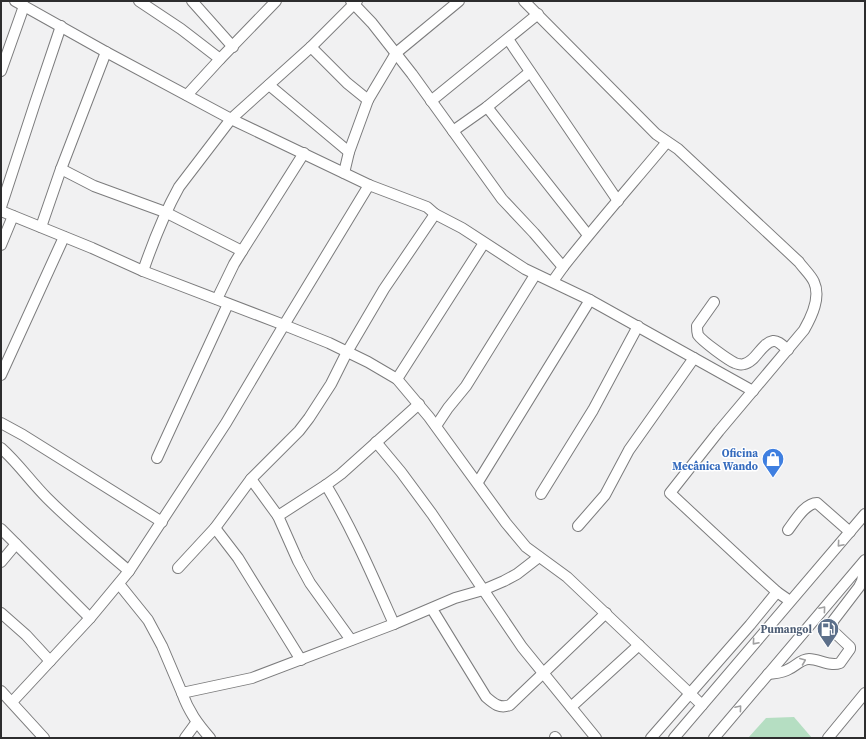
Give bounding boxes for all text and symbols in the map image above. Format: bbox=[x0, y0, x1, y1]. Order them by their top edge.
place label: Oficina Mecânica Wando bbox=[672, 446, 758, 474]
shop icon: Oficina Mecânica Wando bbox=[760, 446, 786, 479]
one-way arrow bbox=[837, 539, 844, 546]
one-way arrow bbox=[819, 606, 826, 614]
fuel station icon: Pumangol bbox=[815, 616, 841, 649]
place label: Pumangol bbox=[761, 622, 812, 637]
one-way arrow bbox=[753, 638, 760, 645]
one-way arrow bbox=[800, 658, 807, 666]
one-way arrow bbox=[735, 705, 742, 713]

